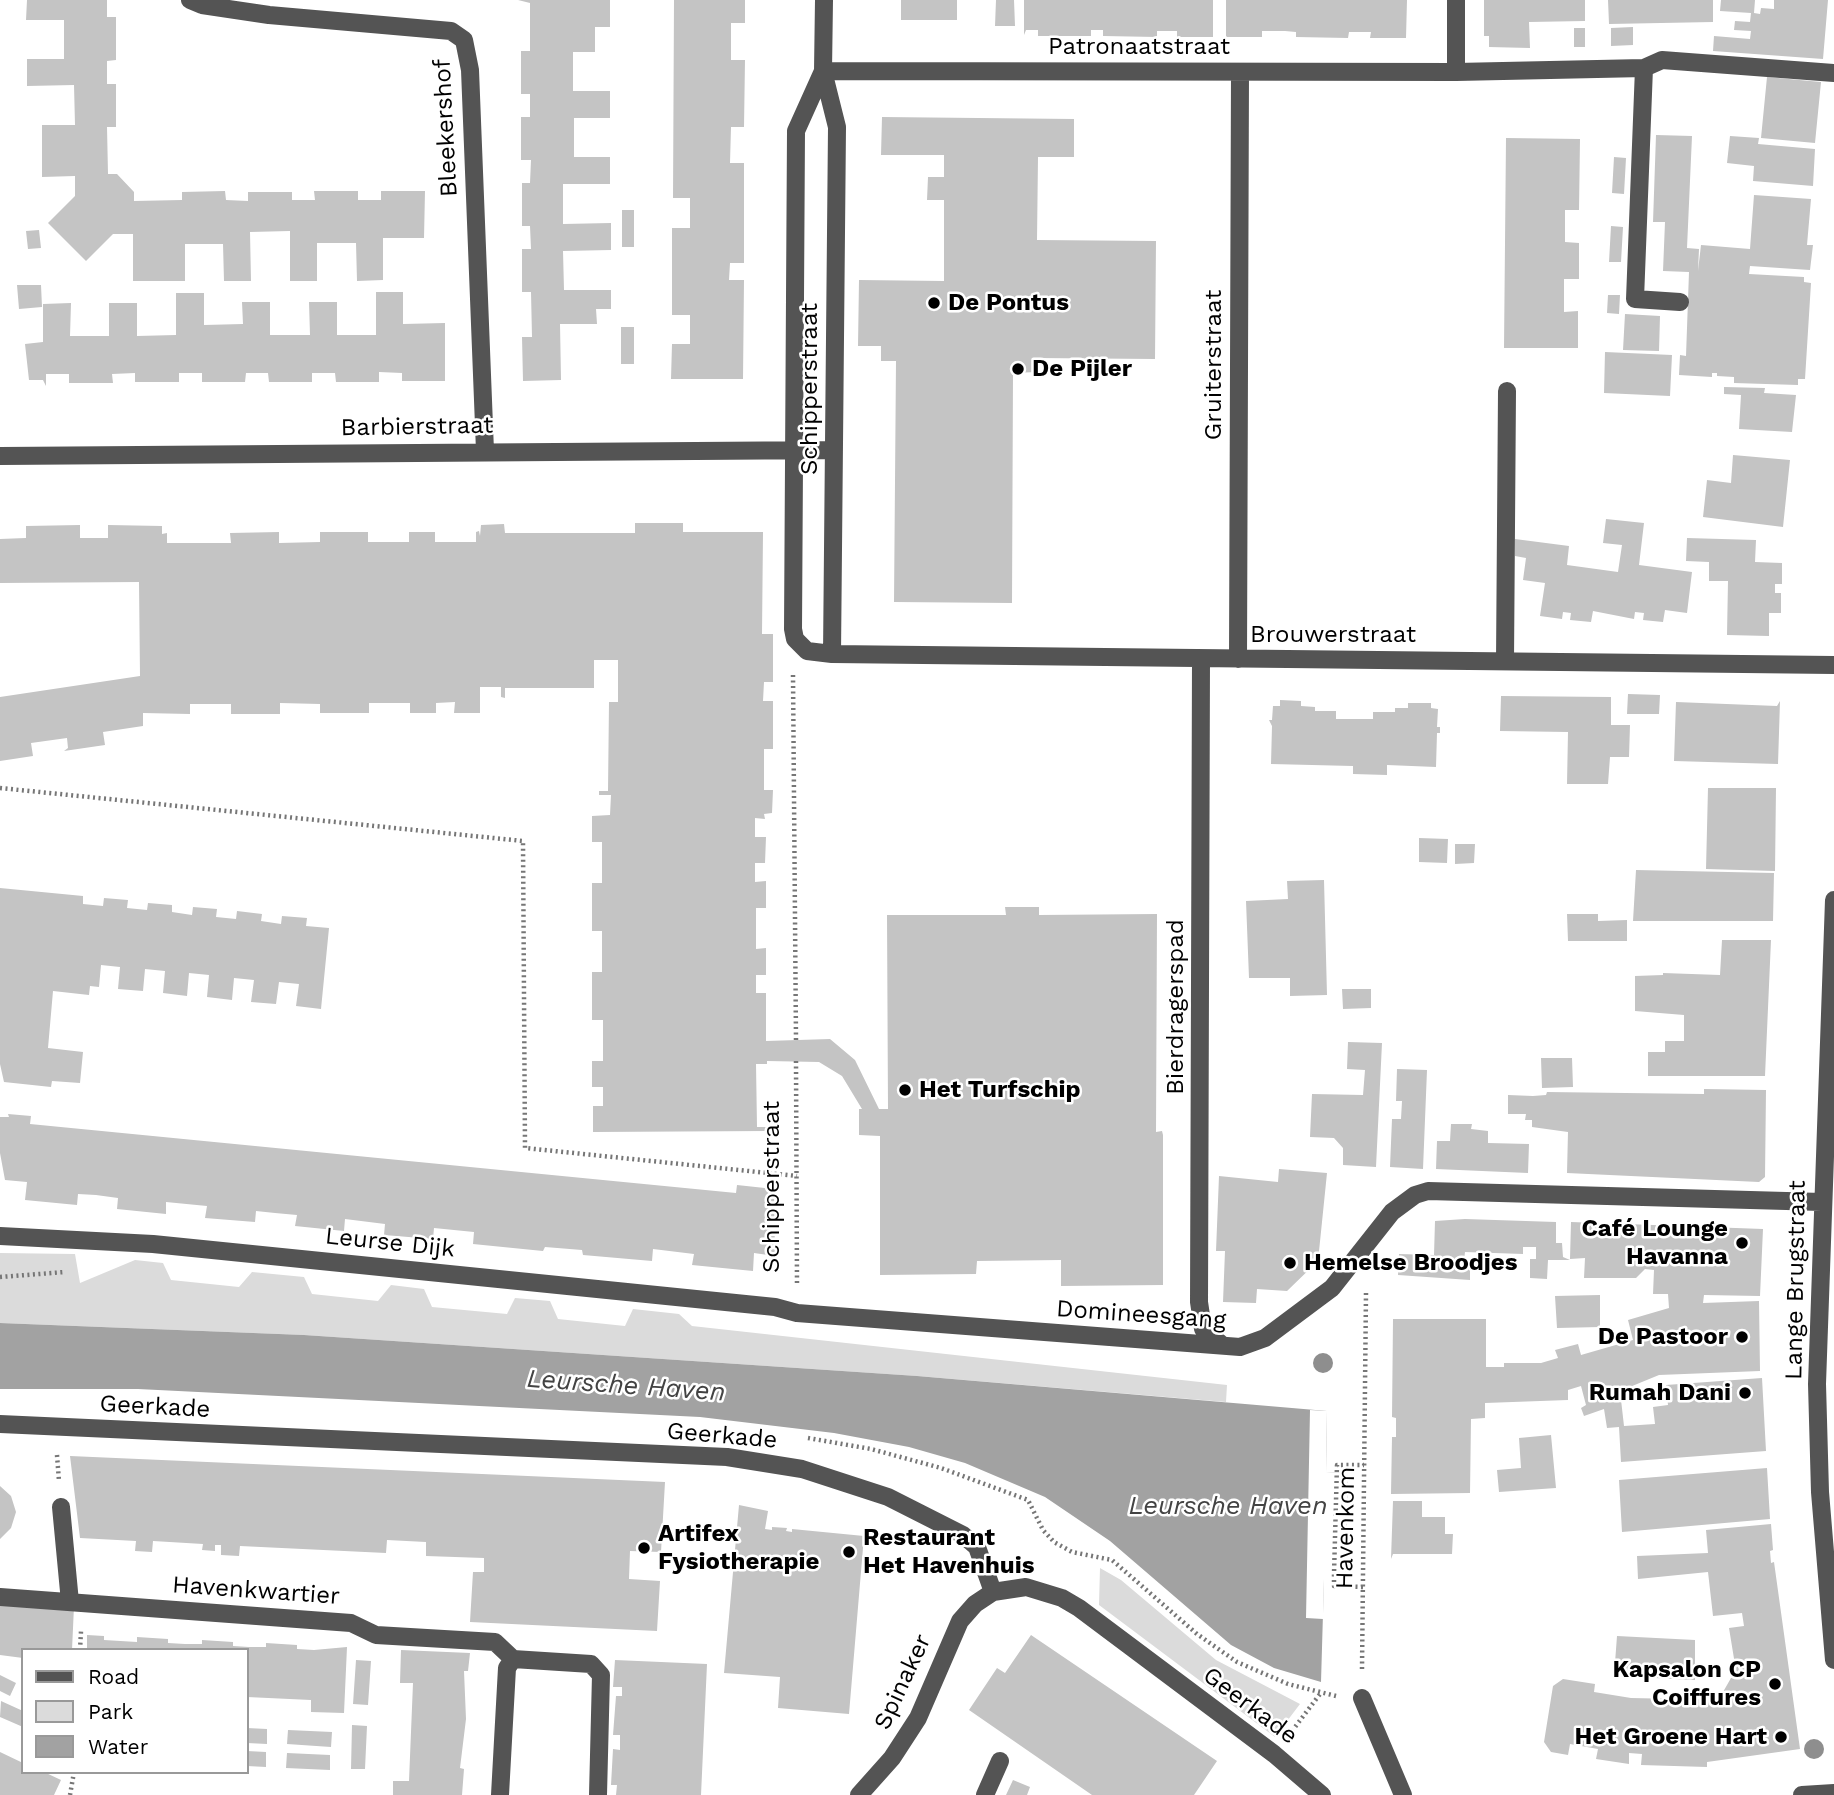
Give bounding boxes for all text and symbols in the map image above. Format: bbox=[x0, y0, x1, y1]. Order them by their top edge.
street label: Patronaatstraat bbox=[1048, 33, 1230, 61]
street label: Bleekershof bbox=[428, 58, 464, 198]
place label: De Pontus bbox=[948, 289, 1069, 317]
street label: Gruiterstraat bbox=[1200, 290, 1228, 440]
marker: De Pontus bbox=[926, 295, 942, 311]
street label: Schipperstraat bbox=[796, 303, 824, 475]
place label: De Pijler bbox=[1032, 355, 1132, 383]
marker: De Pijler bbox=[1010, 361, 1026, 377]
street label: Barbierstraat bbox=[341, 411, 493, 443]
street label: Brouwerstraat bbox=[1250, 621, 1416, 649]
street label: Bierdragerspad bbox=[1162, 919, 1190, 1095]
place label: Het Turfschip bbox=[919, 1076, 1081, 1104]
marker: Het Turfschip bbox=[897, 1082, 913, 1098]
street label: Schipperstraat bbox=[758, 1101, 786, 1273]
street label: Lange Brugstraat bbox=[1780, 1180, 1812, 1380]
place label: Café Lounge Havanna bbox=[1581, 1215, 1728, 1271]
street label: Leurse Dijk bbox=[324, 1222, 456, 1264]
marker: Café Lounge Havanna bbox=[1734, 1235, 1750, 1251]
place label: Hemelse Broodjes bbox=[1304, 1249, 1517, 1277]
marker: Hemelse Broodjes bbox=[1282, 1255, 1298, 1271]
street label: Domineesgang bbox=[1055, 1295, 1227, 1335]
place label: De Pastoor bbox=[1598, 1323, 1728, 1351]
marker: De Pastoor bbox=[1734, 1329, 1750, 1345]
water label: Leursche Haven bbox=[526, 1363, 726, 1409]
place label: Rumah Dani bbox=[1589, 1379, 1731, 1407]
marker: Rumah Dani bbox=[1737, 1385, 1753, 1401]
street label: Geerkade bbox=[99, 1390, 211, 1424]
street label: Geerkade bbox=[666, 1417, 778, 1455]
street label: Havenkom bbox=[1331, 1467, 1361, 1589]
water label: Leursche Haven bbox=[1128, 1490, 1328, 1522]
place label: Artifex Fysiotherapie bbox=[658, 1520, 819, 1576]
place label: Restaurant Het Havenhuis bbox=[863, 1524, 1034, 1580]
marker: Artifex Fysiotherapie bbox=[636, 1540, 652, 1556]
marker: Restaurant Het Havenhuis bbox=[841, 1544, 857, 1560]
street label: Havenkwartier bbox=[171, 1571, 341, 1611]
street label: Spinaker bbox=[868, 1630, 938, 1734]
legend bbox=[21, 1648, 248, 1774]
place label: Kapsalon CP Coiffures bbox=[1613, 1656, 1761, 1712]
street label: Geerkade bbox=[1197, 1661, 1303, 1751]
text: Road bbox=[88, 1664, 139, 1689]
marker: Kapsalon CP Coiffures bbox=[1767, 1676, 1783, 1692]
text: Park bbox=[88, 1699, 133, 1724]
place label: Het Groene Hart bbox=[1575, 1723, 1767, 1751]
marker: Het Groene Hart bbox=[1773, 1729, 1789, 1745]
text: Water bbox=[88, 1734, 148, 1759]

